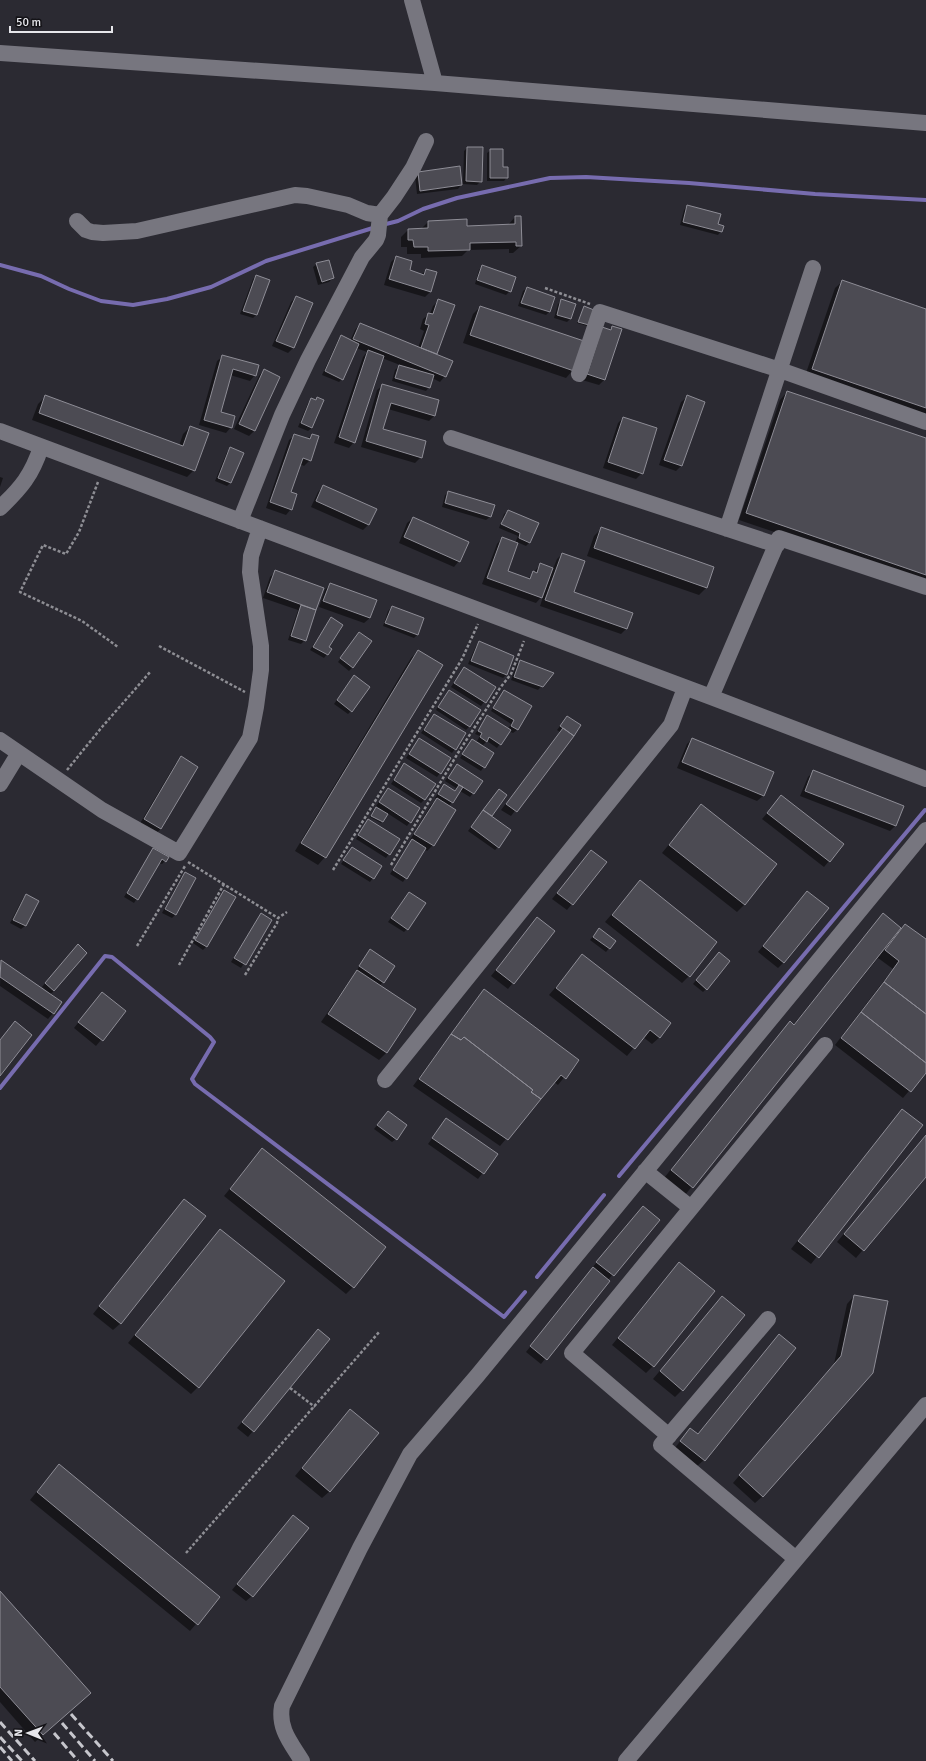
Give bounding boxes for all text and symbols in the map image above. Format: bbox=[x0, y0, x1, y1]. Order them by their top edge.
scale bar bbox=[10, 8, 112, 34]
text: 50 m bbox=[16, 15, 41, 30]
north arrow bbox=[8, 1713, 48, 1753]
text: N bbox=[12, 1729, 25, 1737]

